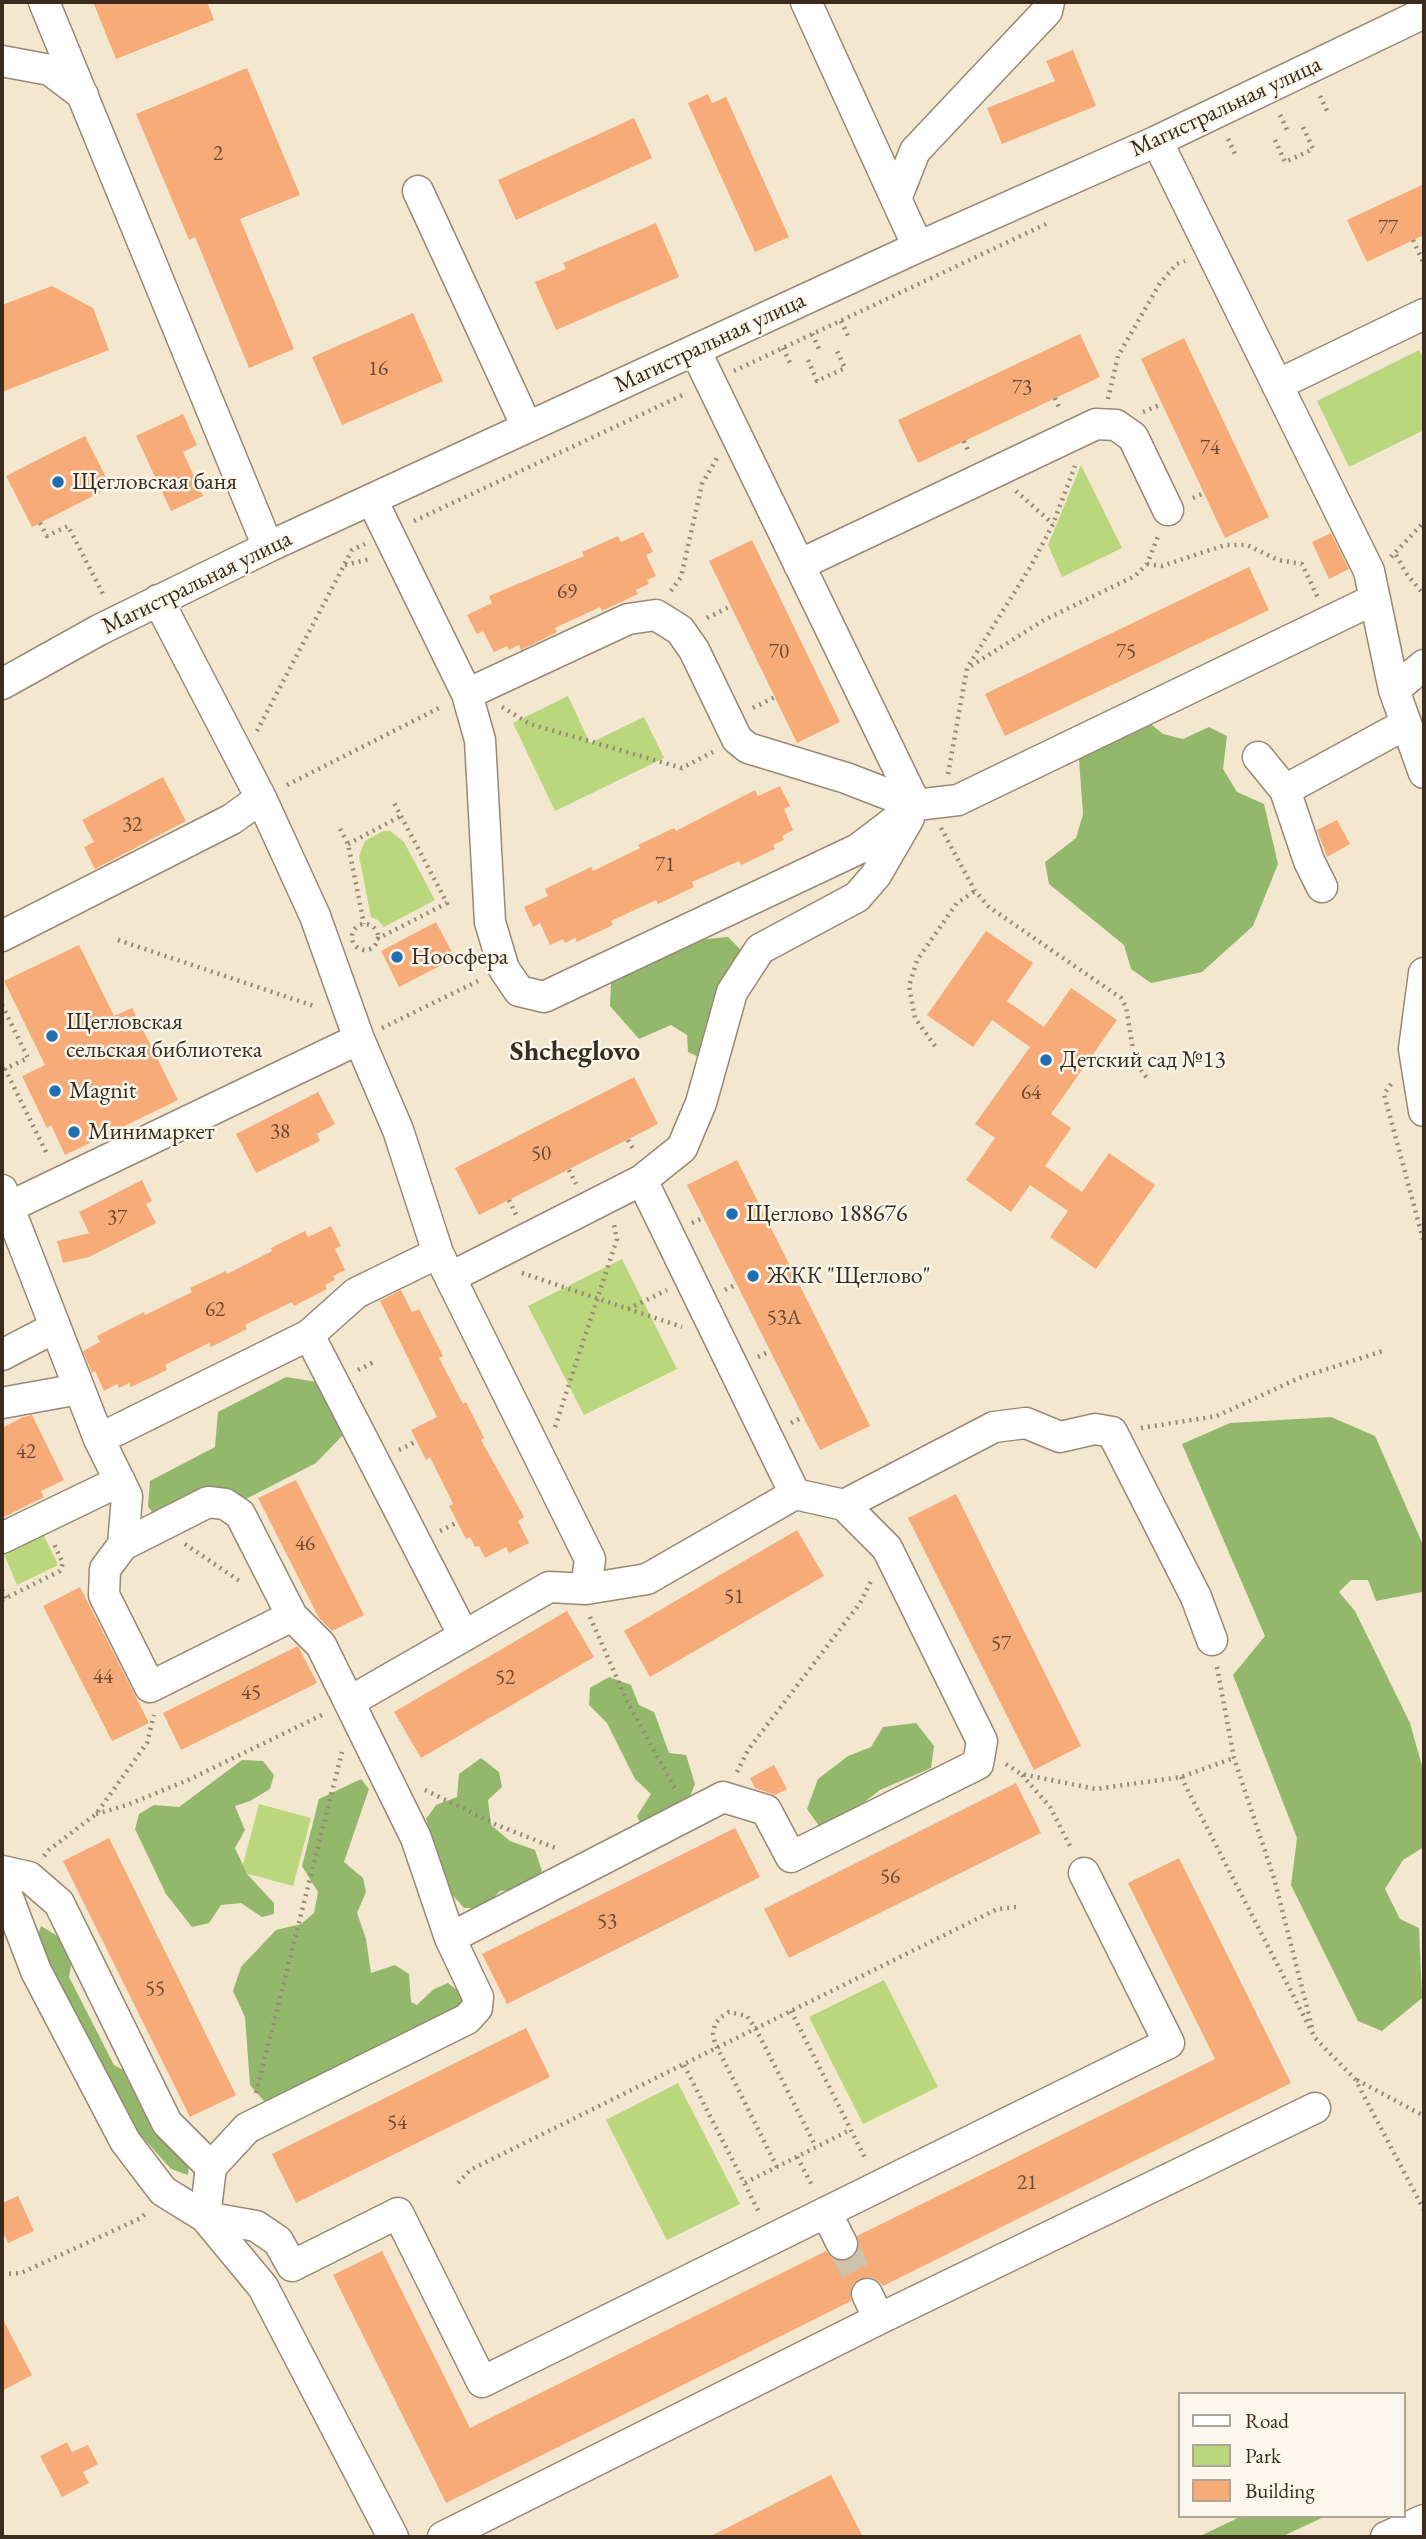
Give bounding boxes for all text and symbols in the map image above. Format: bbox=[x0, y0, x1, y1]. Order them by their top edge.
street label: Магистральная улица bbox=[1126, 50, 1326, 164]
house number: 2 bbox=[213, 141, 223, 167]
house number: 77 bbox=[1378, 215, 1398, 241]
street label: Магистральная улица bbox=[610, 286, 810, 400]
house number: 16 bbox=[368, 356, 388, 382]
house number: 73 bbox=[1012, 375, 1032, 401]
house number: 74 bbox=[1200, 435, 1220, 461]
place label: Щегловская баня bbox=[72, 468, 237, 496]
marker: Щегловская баня bbox=[50, 474, 66, 490]
street label: Магистральная улица bbox=[97, 525, 297, 641]
house number: 69 bbox=[557, 579, 577, 605]
house number: 70 bbox=[769, 639, 789, 665]
house number: 75 bbox=[1116, 639, 1136, 665]
house number: 32 bbox=[122, 812, 142, 838]
house number: 71 bbox=[655, 852, 675, 878]
place label: Ноосфера bbox=[411, 943, 508, 971]
marker: Ноосфера bbox=[389, 949, 405, 965]
place label: Щегловская сельская библиотека bbox=[66, 1008, 262, 1064]
marker: Щегловская сельская библиотека bbox=[44, 1028, 60, 1044]
district label: Shcheglovo bbox=[510, 1035, 640, 1069]
place label: Детский сад №13 bbox=[1060, 1046, 1226, 1074]
marker: Детский сад №13 bbox=[1038, 1052, 1054, 1068]
place label: Magnit bbox=[69, 1077, 136, 1105]
house number: 64 bbox=[1021, 1080, 1041, 1106]
marker: Magnit bbox=[47, 1083, 63, 1099]
place label: Минимаркет bbox=[88, 1118, 215, 1146]
house number: 38 bbox=[270, 1119, 290, 1145]
marker: Минимаркет bbox=[66, 1124, 82, 1140]
house number: 50 bbox=[531, 1141, 551, 1167]
place label: Щеглово 188676 bbox=[746, 1200, 908, 1228]
house number: 37 bbox=[107, 1205, 127, 1231]
marker: Щеглово 188676 bbox=[724, 1206, 740, 1222]
place label: ЖКК "Щеглово" bbox=[767, 1262, 931, 1290]
marker: ЖКК "Щеглово" bbox=[745, 1268, 761, 1284]
house number: 62 bbox=[205, 1297, 225, 1323]
house number: 53А bbox=[767, 1305, 801, 1331]
house number: 42 bbox=[16, 1439, 36, 1465]
house number: 46 bbox=[295, 1531, 315, 1557]
house number: 51 bbox=[724, 1584, 744, 1610]
house number: 57 bbox=[991, 1631, 1011, 1657]
house number: 44 bbox=[93, 1664, 113, 1690]
house number: 52 bbox=[495, 1665, 515, 1691]
house number: 45 bbox=[241, 1680, 261, 1706]
house number: 56 bbox=[880, 1864, 900, 1890]
house number: 53 bbox=[597, 1909, 617, 1935]
house number: 55 bbox=[145, 1976, 165, 2002]
house number: 54 bbox=[387, 2110, 407, 2136]
house number: 21 bbox=[1017, 2170, 1037, 2196]
legend bbox=[1178, 2392, 1405, 2518]
text: Road bbox=[1245, 2407, 1289, 2434]
text: Park bbox=[1245, 2442, 1281, 2469]
text: Building bbox=[1245, 2477, 1315, 2504]

